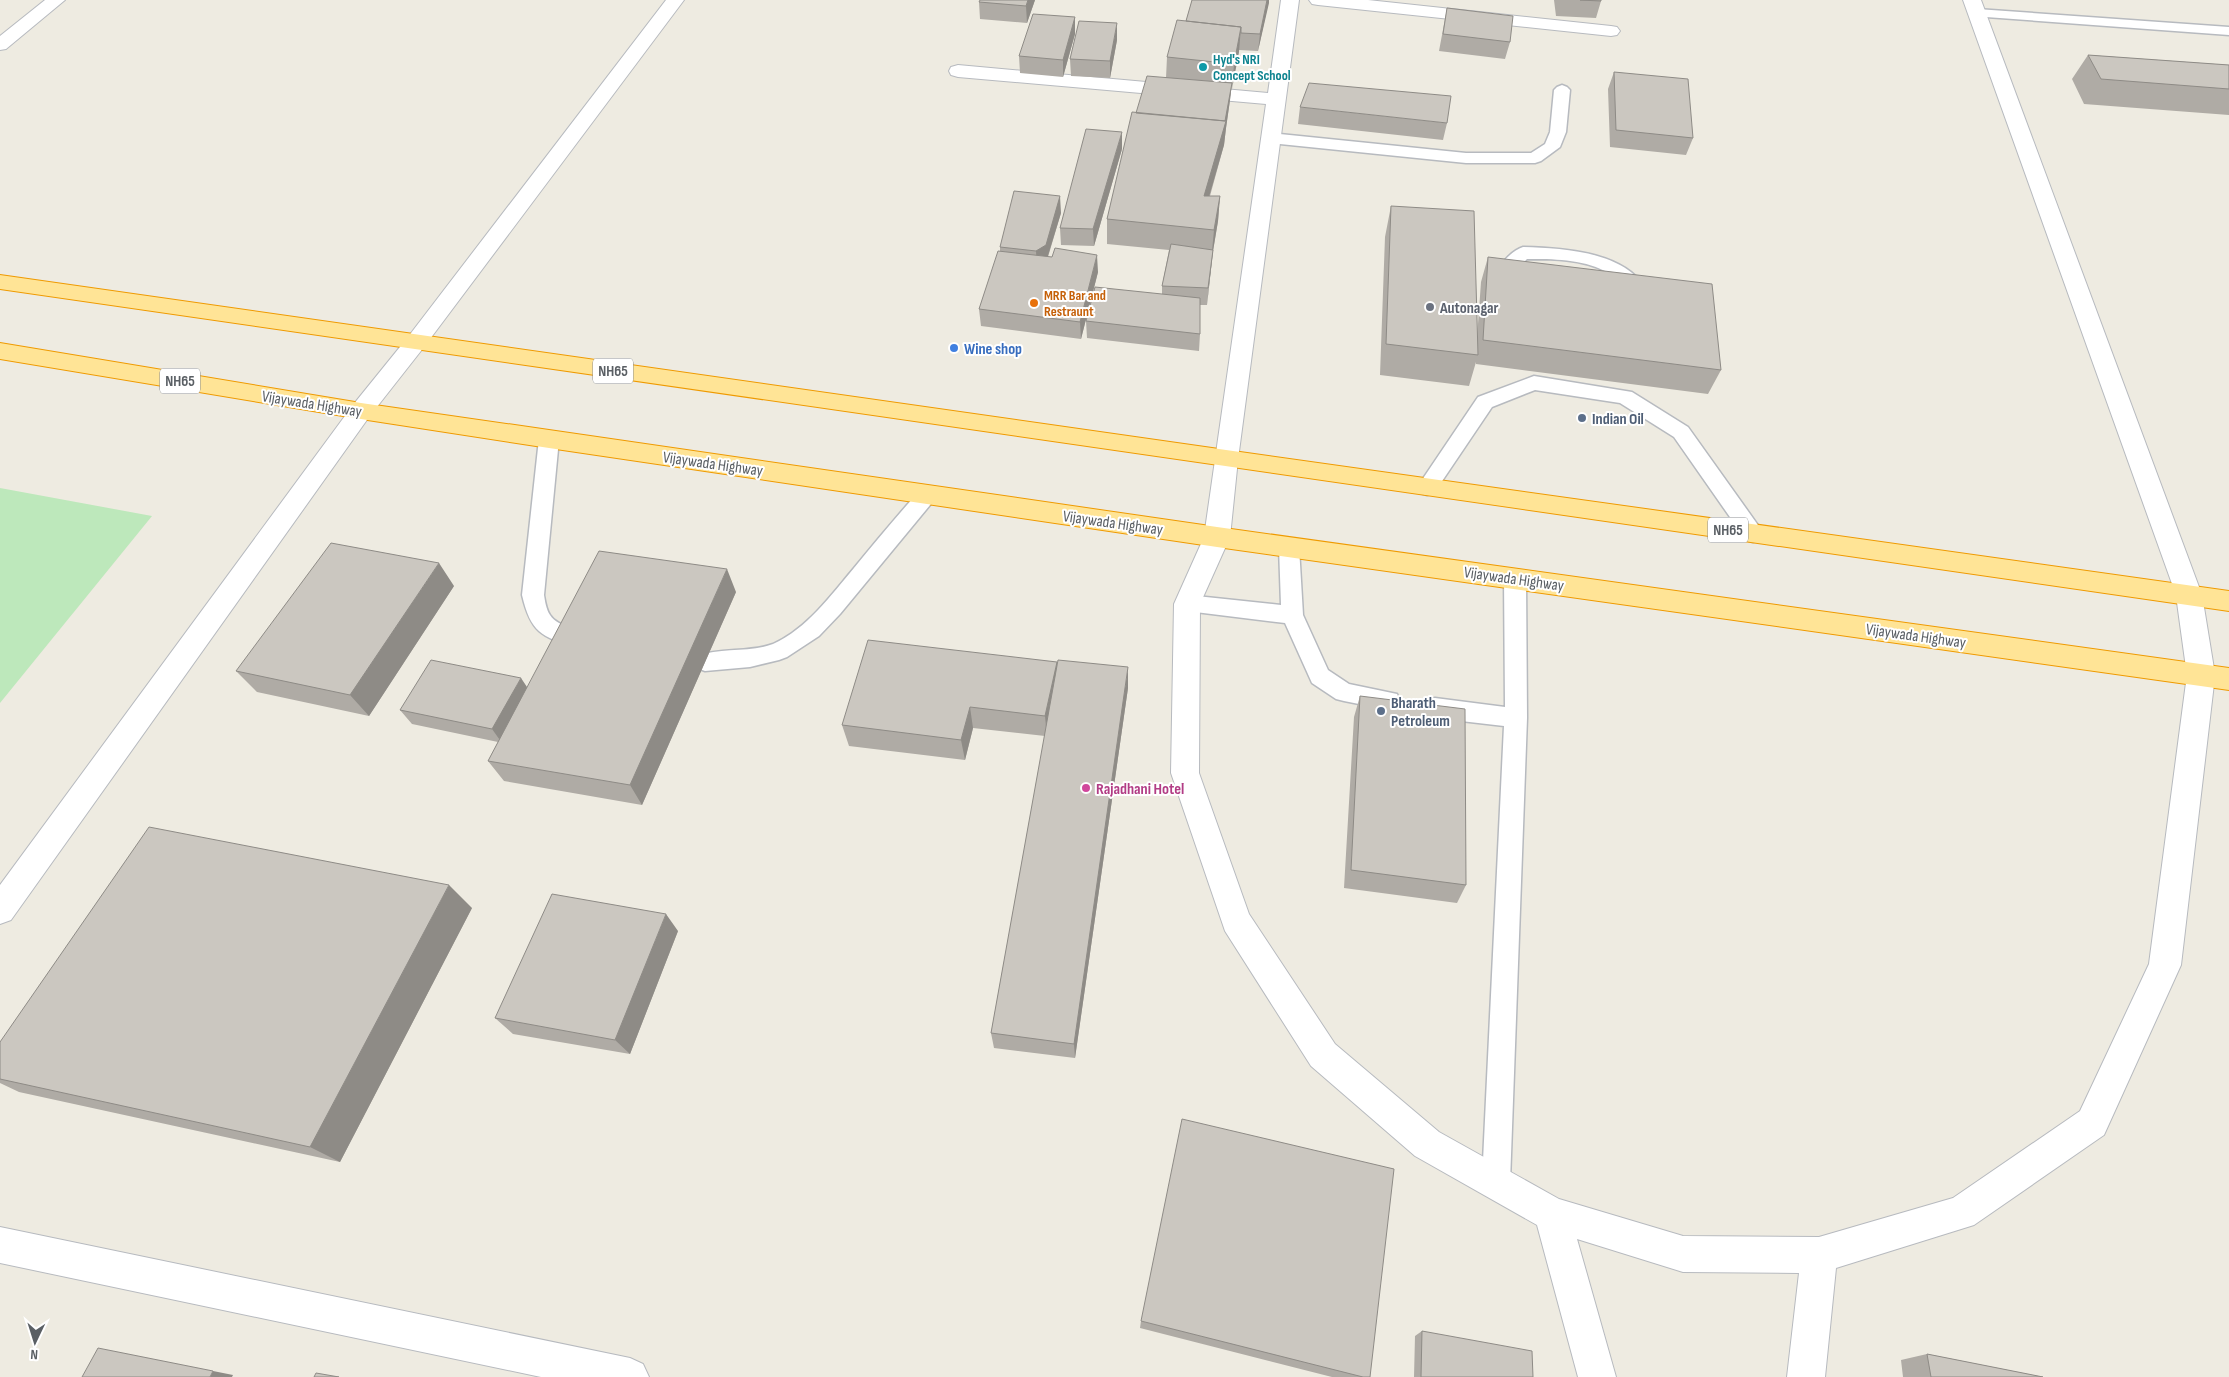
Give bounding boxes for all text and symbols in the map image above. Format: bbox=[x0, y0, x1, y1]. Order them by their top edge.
place label: Hyd's NRI Concept School bbox=[1213, 51, 1291, 84]
marker: Hyd's NRI Concept School bbox=[1197, 61, 1209, 73]
place label: MRR Bar and Restraunt bbox=[1044, 287, 1106, 320]
marker: MRR Bar and Restraunt bbox=[1028, 297, 1040, 309]
place label: Autonagar bbox=[1439, 299, 1499, 318]
marker: Autonagar bbox=[1424, 301, 1436, 313]
place label: Wine shop bbox=[964, 340, 1022, 359]
marker: Wine shop bbox=[948, 342, 960, 354]
road number: NH65 bbox=[593, 358, 633, 384]
road number: NH65 bbox=[160, 368, 200, 394]
street label: Vijaywada Highway bbox=[260, 387, 363, 422]
place label: Indian Oil bbox=[1592, 410, 1644, 429]
marker: Indian Oil bbox=[1576, 412, 1588, 424]
street label: Vijaywada Highway bbox=[661, 448, 764, 481]
street label: Vijaywada Highway bbox=[1061, 507, 1164, 540]
road number: NH65 bbox=[1708, 518, 1748, 542]
street label: Vijaywada Highway bbox=[1462, 563, 1565, 596]
street label: Vijaywada Highway bbox=[1864, 620, 1967, 653]
place label: Bharath Petroleum bbox=[1391, 694, 1450, 731]
marker: Bharath Petroleum bbox=[1375, 705, 1387, 717]
place label: Rajadhani Hotel bbox=[1096, 780, 1184, 799]
marker: Rajadhani Hotel bbox=[1080, 782, 1092, 794]
north arrow bbox=[10, 1317, 60, 1367]
text: N bbox=[30, 1346, 38, 1363]

